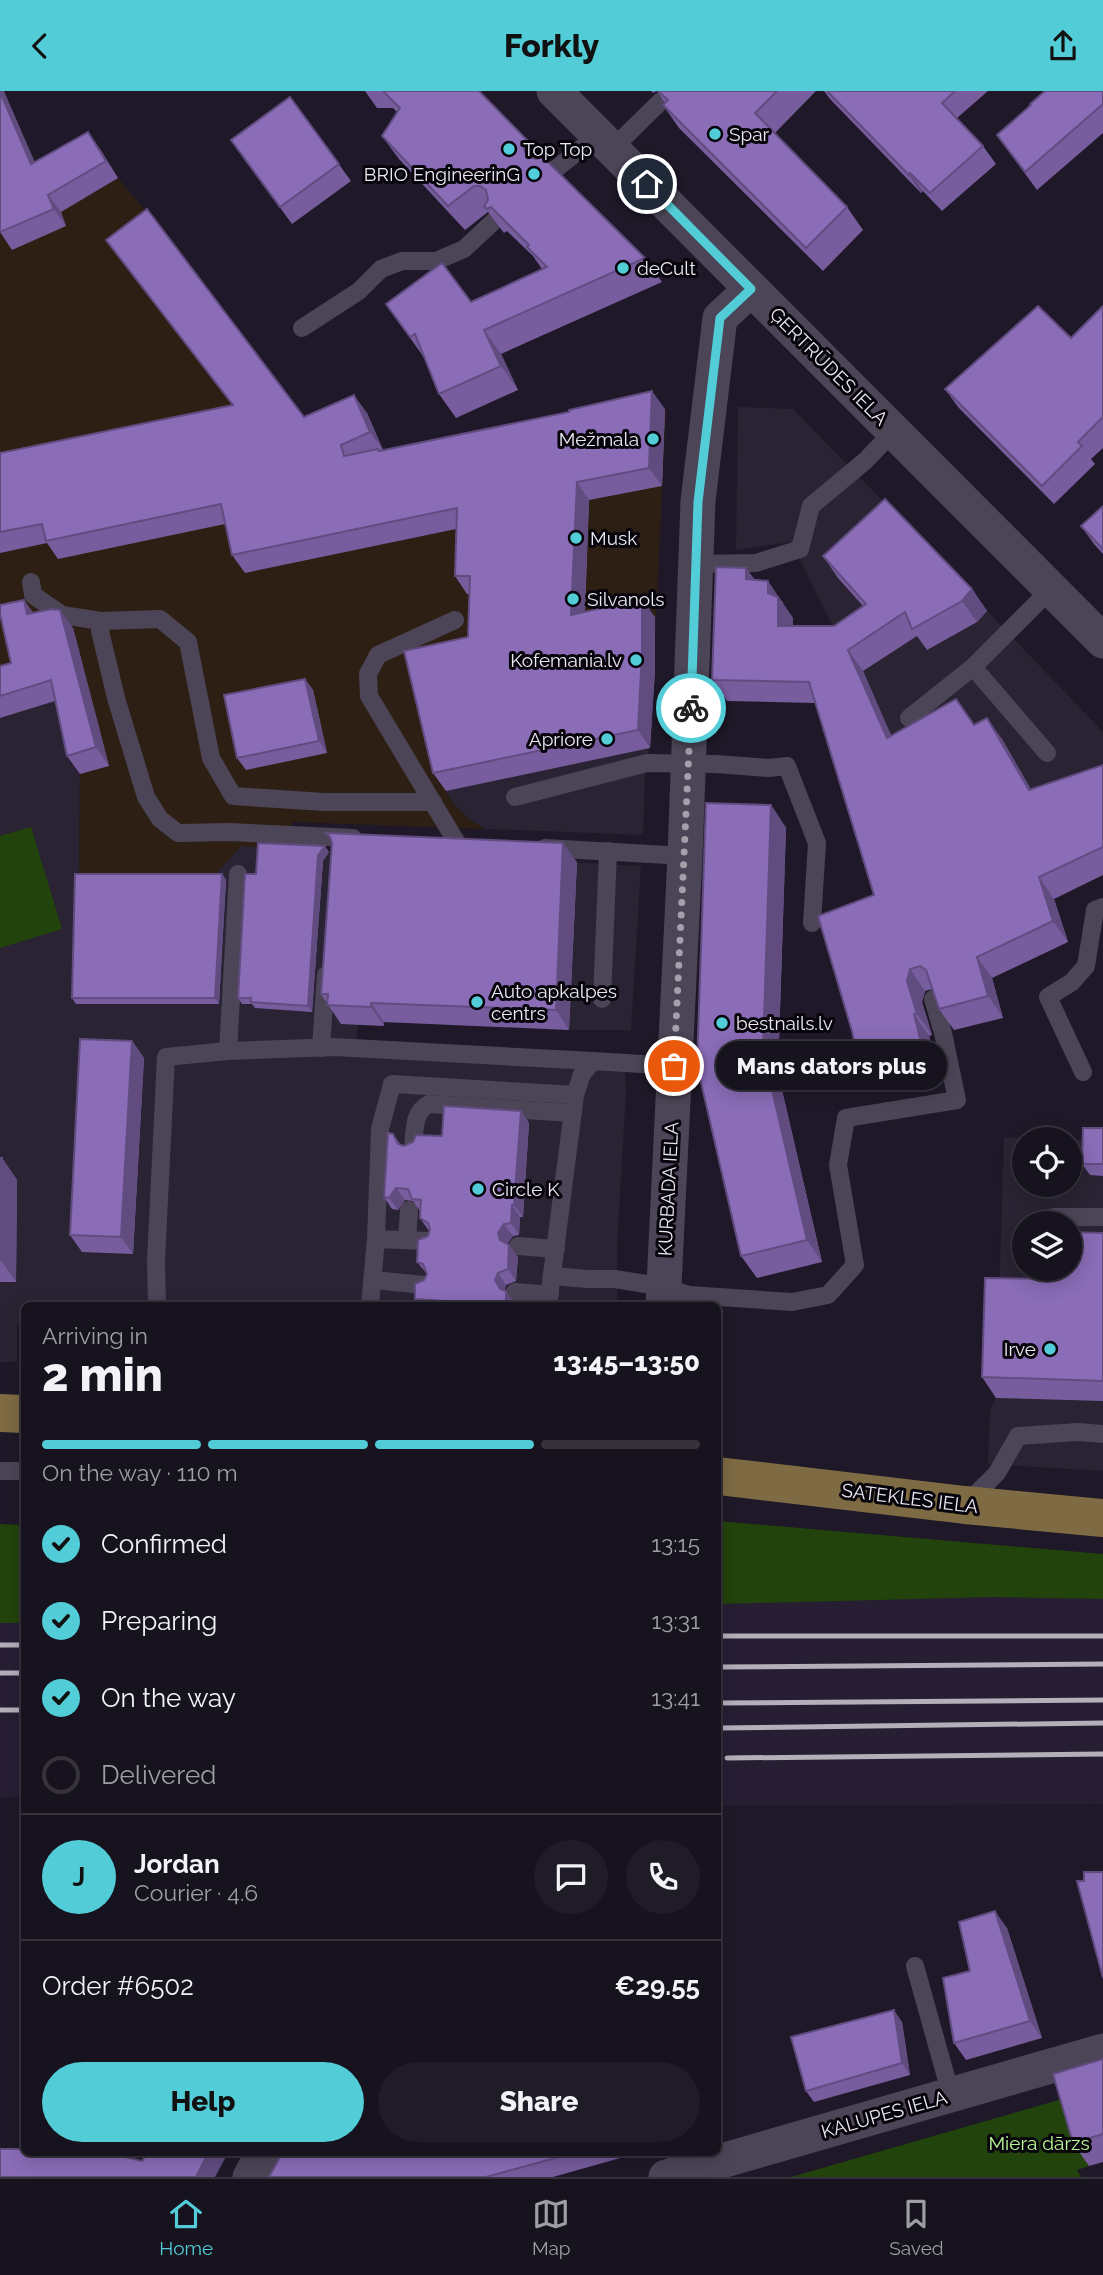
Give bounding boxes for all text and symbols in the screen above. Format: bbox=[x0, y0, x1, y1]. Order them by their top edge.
icon: back bbox=[21, 27, 59, 65]
text: Forkly bbox=[504, 27, 599, 64]
icon: share bbox=[1044, 27, 1082, 65]
place label: Spar bbox=[729, 123, 770, 145]
marker: Spar bbox=[707, 126, 723, 142]
place label: Top Top bbox=[523, 138, 592, 160]
marker: Top Top bbox=[501, 141, 517, 157]
pin bbox=[617, 154, 677, 214]
place label: BRIO EngineerinG bbox=[364, 163, 520, 185]
icon: home bbox=[628, 165, 666, 203]
marker: BRIO EngineerinG bbox=[526, 166, 542, 182]
place label: deCult bbox=[637, 257, 696, 279]
marker: deCult bbox=[615, 260, 631, 276]
street label: ĢERTRŪDES IELA bbox=[766, 303, 893, 430]
place label: Mežmala bbox=[559, 428, 639, 450]
marker: Mežmala bbox=[645, 431, 661, 447]
place label: Musk bbox=[590, 527, 637, 549]
marker: Musk bbox=[568, 530, 584, 546]
place label: Silvanols bbox=[587, 588, 664, 610]
marker: Silvanols bbox=[565, 591, 581, 607]
place label: Kofemania.lv bbox=[510, 649, 622, 671]
marker: Kofemania.lv bbox=[628, 652, 644, 668]
courier bbox=[656, 673, 726, 743]
icon: bike bbox=[672, 689, 710, 727]
place label: Apriore bbox=[529, 728, 593, 750]
marker: Apriore bbox=[599, 731, 615, 747]
place label: Auto apkalpes centrs bbox=[491, 980, 617, 1024]
marker: Auto apkalpes centrs bbox=[469, 994, 485, 1010]
place label: bestnails.lv bbox=[736, 1012, 833, 1034]
marker: bestnails.lv bbox=[714, 1015, 730, 1031]
pin bbox=[644, 1036, 704, 1096]
callout: Mans dators plus bbox=[716, 1041, 947, 1091]
icon: bag bbox=[655, 1047, 693, 1085]
text: Mans dators plus bbox=[737, 1052, 926, 1079]
street label: KURBADA IELA bbox=[653, 1121, 683, 1257]
map controls bbox=[1012, 1127, 1082, 1281]
button: locate bbox=[1012, 1127, 1082, 1197]
place label: Circle K bbox=[492, 1178, 560, 1200]
marker: Circle K bbox=[470, 1181, 486, 1197]
button: layers bbox=[1012, 1211, 1082, 1281]
text: Arriving in bbox=[42, 1322, 148, 1349]
place label: Irve bbox=[1004, 1338, 1036, 1360]
marker: Irve bbox=[1042, 1341, 1058, 1357]
text: 13:45–13:50 bbox=[553, 1347, 700, 1377]
text: 2 min bbox=[42, 1348, 163, 1402]
text: On the way · 110 m bbox=[42, 1459, 238, 1486]
street label: SATEKLES IELA bbox=[840, 1479, 980, 1517]
icon: check bbox=[42, 1525, 80, 1563]
text: Confirmed bbox=[101, 1529, 227, 1559]
text: 13:15 bbox=[651, 1530, 700, 1557]
icon: check bbox=[42, 1602, 80, 1640]
text: Preparing bbox=[101, 1606, 217, 1636]
text: 13:31 bbox=[651, 1607, 700, 1634]
icon: check bbox=[42, 1679, 80, 1717]
text: On the way bbox=[101, 1683, 236, 1713]
text: 13:41 bbox=[651, 1684, 700, 1711]
text: Delivered bbox=[101, 1760, 216, 1790]
button: chat bbox=[534, 1840, 608, 1914]
button: phone bbox=[626, 1840, 700, 1914]
text: Jordan bbox=[134, 1849, 220, 1879]
text: J bbox=[73, 1862, 85, 1892]
text: Courier · 4.6 bbox=[134, 1879, 258, 1906]
text: Order #6502 bbox=[42, 1971, 194, 2001]
text: €29.55 bbox=[615, 1971, 700, 2001]
button: Help bbox=[42, 2062, 364, 2142]
button: Share bbox=[378, 2062, 700, 2142]
street label: KALUPES IELA bbox=[819, 2085, 950, 2142]
park label: Miera dārzs bbox=[988, 2132, 1090, 2154]
tab: Home bbox=[159, 2195, 213, 2259]
tab: Map bbox=[532, 2195, 571, 2259]
tab: Saved bbox=[889, 2195, 944, 2259]

